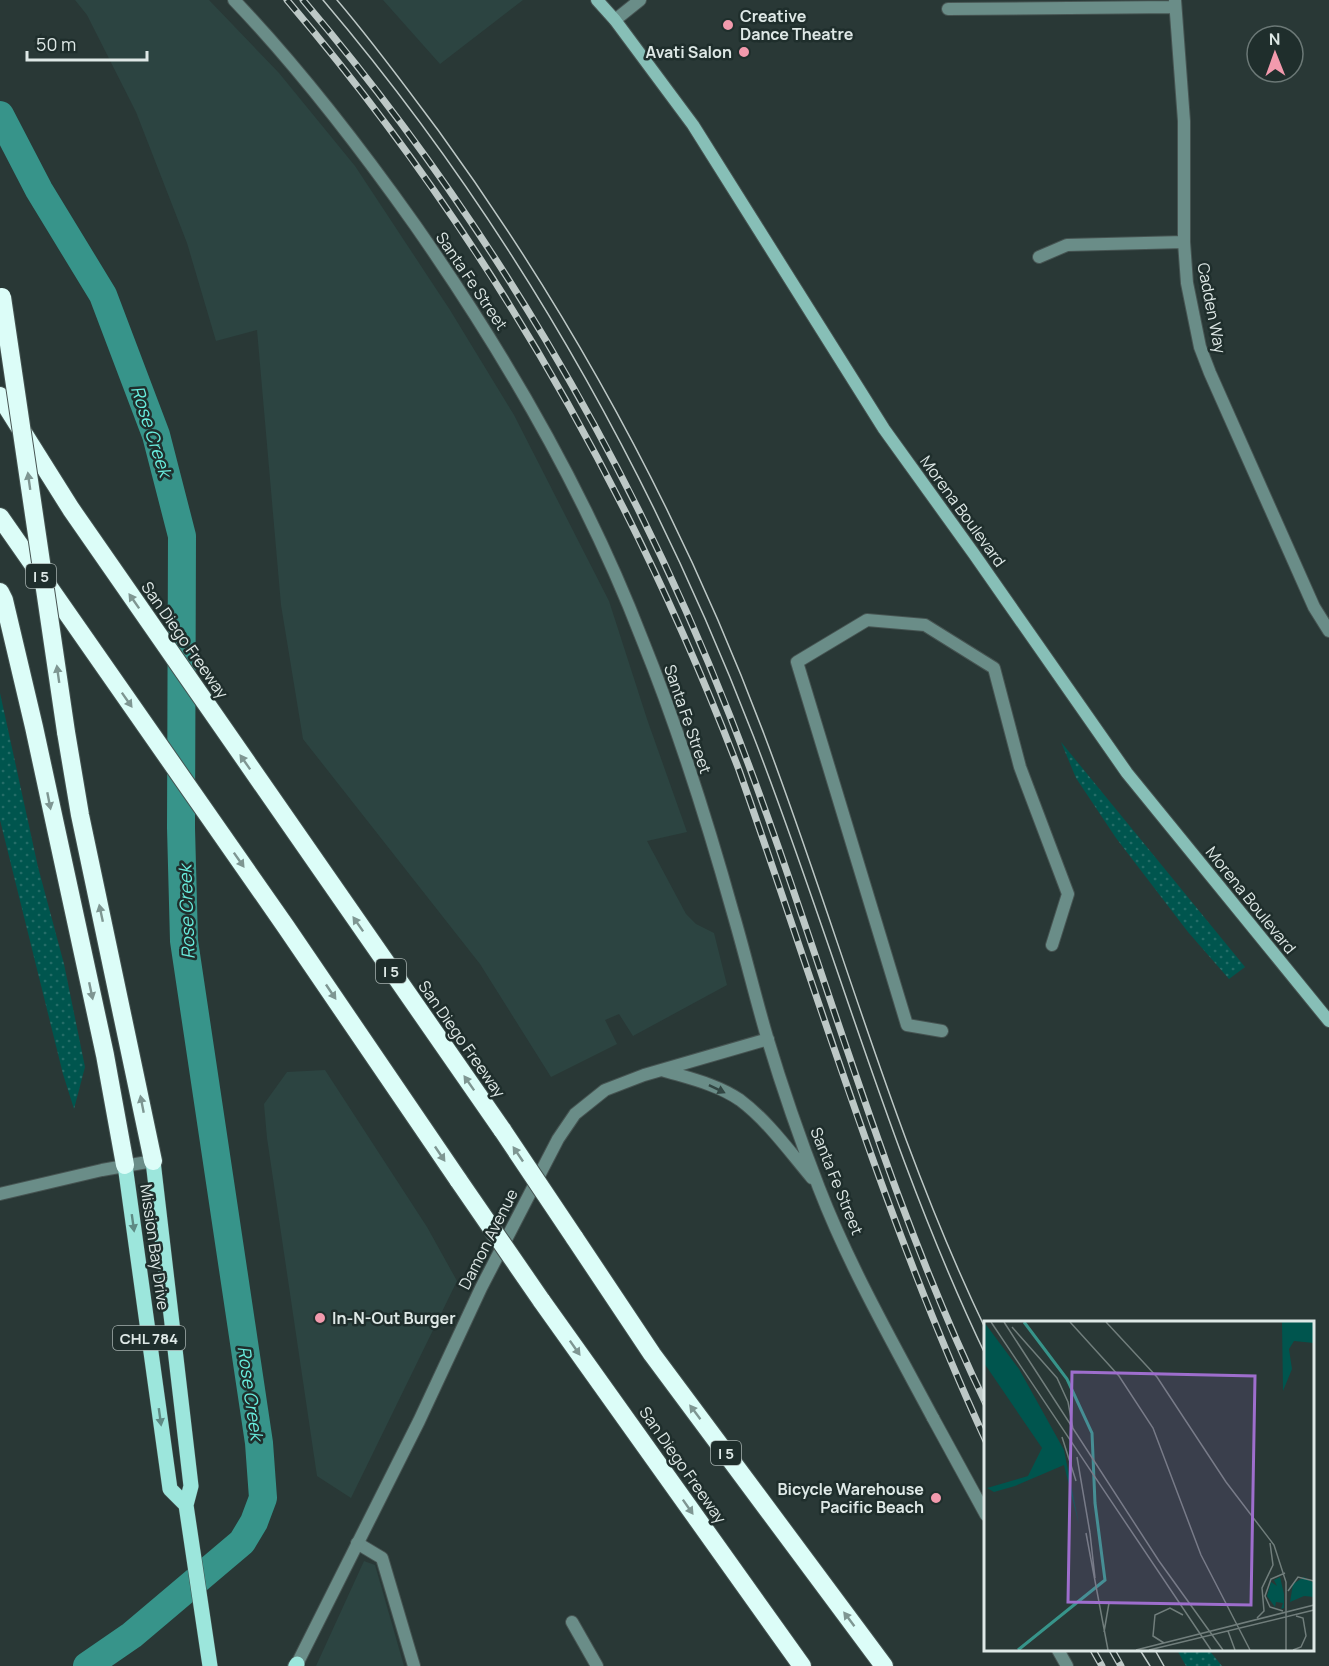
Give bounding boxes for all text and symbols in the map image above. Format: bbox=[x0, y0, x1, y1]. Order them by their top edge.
place label: Creative Dance Theatre bbox=[740, 5, 854, 45]
marker: Creative Dance Theatre bbox=[721, 18, 735, 32]
scale bar bbox=[27, 24, 147, 62]
north arrow bbox=[1245, 24, 1305, 84]
text: N bbox=[1269, 28, 1281, 50]
text: 50 m bbox=[36, 32, 76, 56]
place label: Avati Salon bbox=[646, 41, 732, 63]
marker: Avati Salon bbox=[737, 45, 751, 59]
street label: Santa Fe Street bbox=[431, 228, 513, 334]
street label: Cadden Way bbox=[1192, 261, 1232, 356]
water label: Rose Creek bbox=[126, 382, 179, 483]
street label: Morena Boulevard bbox=[915, 451, 1011, 571]
one-way arrow bbox=[25, 471, 34, 490]
road number: I 5 bbox=[26, 564, 56, 588]
street label: San Diego Freeway bbox=[136, 577, 234, 703]
one-way arrow bbox=[129, 593, 140, 610]
street label: Santa Fe Street bbox=[659, 661, 717, 777]
one-way arrow bbox=[53, 664, 62, 683]
one-way arrow bbox=[121, 692, 133, 708]
one-way arrow bbox=[239, 754, 251, 770]
one-way arrow bbox=[45, 792, 54, 811]
street label: Morena Boulevard bbox=[1201, 842, 1301, 958]
one-way arrow bbox=[233, 851, 245, 867]
water label: Rose Creek bbox=[172, 861, 200, 960]
one-way arrow bbox=[96, 904, 106, 922]
one-way arrow bbox=[352, 916, 364, 932]
road number: I 5 bbox=[376, 959, 406, 983]
street label: San Diego Freeway bbox=[413, 976, 511, 1102]
one-way arrow bbox=[87, 982, 96, 1001]
one-way arrow bbox=[325, 984, 337, 1000]
one-way arrow bbox=[463, 1076, 475, 1092]
one-way arrow bbox=[709, 1085, 726, 1094]
one-way arrow bbox=[136, 1094, 146, 1113]
street label: Santa Fe Street bbox=[805, 1124, 869, 1238]
one-way arrow bbox=[434, 1145, 446, 1161]
one-way arrow bbox=[512, 1146, 524, 1162]
street label: Mission Bay Drive bbox=[135, 1183, 175, 1311]
street label: Damon Avenue bbox=[453, 1185, 523, 1293]
one-way arrow bbox=[129, 1214, 138, 1233]
place label: In-N-Out Burger bbox=[332, 1307, 456, 1329]
marker: In-N-Out Burger bbox=[313, 1311, 327, 1325]
inset map bbox=[984, 1321, 1314, 1651]
road number: CHL 784 bbox=[113, 1326, 185, 1350]
one-way arrow bbox=[569, 1339, 581, 1355]
water label: Rose Creek bbox=[233, 1344, 270, 1445]
street label: San Diego Freeway bbox=[634, 1402, 732, 1528]
one-way arrow bbox=[690, 1404, 702, 1419]
one-way arrow bbox=[155, 1407, 164, 1426]
road number: I 5 bbox=[711, 1441, 741, 1465]
place label: Bicycle Warehouse Pacific Beach bbox=[777, 1478, 924, 1518]
marker: Bicycle Warehouse Pacific Beach bbox=[929, 1491, 943, 1505]
one-way arrow bbox=[682, 1498, 694, 1514]
one-way arrow bbox=[843, 1611, 855, 1627]

